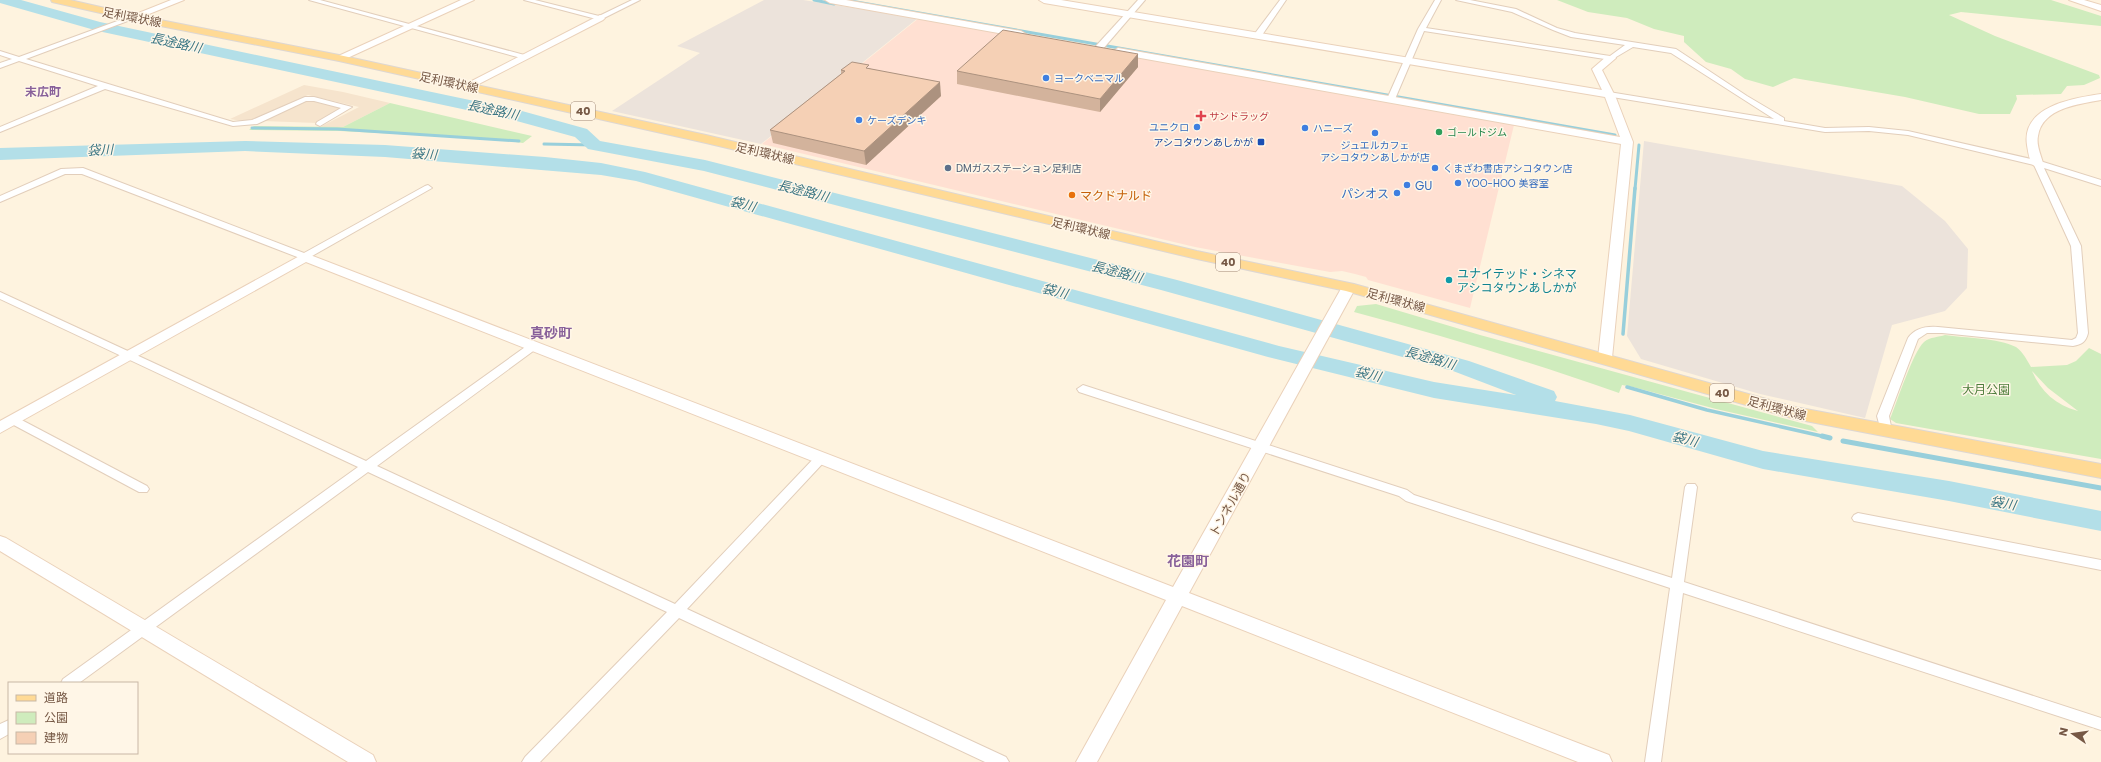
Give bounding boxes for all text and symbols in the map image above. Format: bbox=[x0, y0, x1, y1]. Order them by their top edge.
street label: 足利環状線 bbox=[101, 3, 163, 31]
water label: 長途路川 bbox=[149, 28, 205, 58]
street label: 足利環状線 bbox=[418, 67, 480, 97]
place label: ヨークベニマル bbox=[1054, 71, 1124, 86]
marker: ヨークベニマル bbox=[1041, 73, 1051, 83]
district label: 末広町 bbox=[25, 83, 61, 100]
water label: 長途路川 bbox=[466, 95, 522, 125]
road number: 40 bbox=[571, 102, 595, 120]
place label: サンドラッグ bbox=[1209, 109, 1269, 124]
marker: サンドラッグ bbox=[1196, 111, 1206, 121]
place label: ケーズデンキ bbox=[867, 113, 927, 128]
marker: ケーズデンキ bbox=[854, 115, 864, 125]
place label: ユニクロ bbox=[1149, 120, 1189, 135]
place label: ハニーズ bbox=[1313, 121, 1353, 136]
marker: ユニクロ bbox=[1192, 122, 1202, 132]
marker: ハニーズ bbox=[1300, 123, 1310, 133]
place label: ゴールドジム bbox=[1447, 125, 1507, 140]
marker: ゴールドジム bbox=[1434, 127, 1444, 137]
marker: ジュエルカフェ アシコタウンあしかが店 bbox=[1370, 128, 1380, 138]
place label: アシコタウンあしかが bbox=[1153, 135, 1253, 150]
marker: アシコタウンあしかが bbox=[1256, 137, 1266, 147]
street label: 足利環状線 bbox=[734, 138, 796, 168]
place label: ジュエルカフェ アシコタウンあしかが店 bbox=[1320, 138, 1430, 165]
water label: 袋川 bbox=[87, 140, 115, 160]
water label: 袋川 bbox=[410, 144, 440, 165]
place label: DMガスステーション足利店 bbox=[956, 161, 1081, 176]
place label: くまざわ書店アシコタウン店 bbox=[1443, 161, 1573, 176]
marker: DMガスステーション足利店 bbox=[943, 163, 953, 173]
marker: くまざわ書店アシコタウン店 bbox=[1430, 163, 1440, 173]
water label: 長途路川 bbox=[775, 175, 832, 207]
place label: YOO-HOO 美容室 bbox=[1466, 176, 1548, 191]
place label: GU bbox=[1415, 177, 1432, 194]
marker: YOO-HOO 美容室 bbox=[1453, 178, 1463, 188]
marker: GU bbox=[1402, 180, 1412, 190]
place label: パシオス bbox=[1341, 185, 1389, 202]
place label: マクドナルド bbox=[1080, 187, 1152, 204]
marker: パシオス bbox=[1392, 188, 1402, 198]
marker: マクドナルド bbox=[1067, 190, 1077, 200]
water label: 袋川 bbox=[728, 191, 760, 217]
street label: 足利環状線 bbox=[1050, 213, 1112, 243]
road number: 40 bbox=[1216, 253, 1240, 271]
water label: 長途路川 bbox=[1089, 256, 1146, 288]
place label: ユナイテッド・シネマ アシコタウンあしかが bbox=[1457, 265, 1577, 296]
marker: ユナイテッド・シネマ アシコタウンあしかが bbox=[1444, 275, 1454, 285]
water label: 袋川 bbox=[1040, 278, 1072, 304]
street label: 足利環状線 bbox=[1365, 284, 1427, 316]
district label: 真砂町 bbox=[530, 323, 572, 343]
water label: 長途路川 bbox=[1402, 342, 1460, 375]
water label: 袋川 bbox=[1353, 362, 1385, 387]
park label: 大月公園 bbox=[1962, 381, 2010, 398]
road number: 40 bbox=[1710, 384, 1734, 402]
street label: 足利環状線 bbox=[1746, 392, 1808, 424]
water label: 袋川 bbox=[1670, 426, 1702, 452]
street label: トンネル通り bbox=[1205, 468, 1255, 540]
water label: 袋川 bbox=[1989, 491, 2019, 515]
district label: 花園町 bbox=[1167, 551, 1209, 571]
legend bbox=[8, 682, 138, 754]
text: 道路 bbox=[44, 689, 68, 706]
text: 公園 bbox=[44, 709, 68, 726]
north arrow bbox=[2053, 714, 2093, 754]
text: N bbox=[2055, 726, 2072, 738]
text: 建物 bbox=[44, 729, 68, 746]

